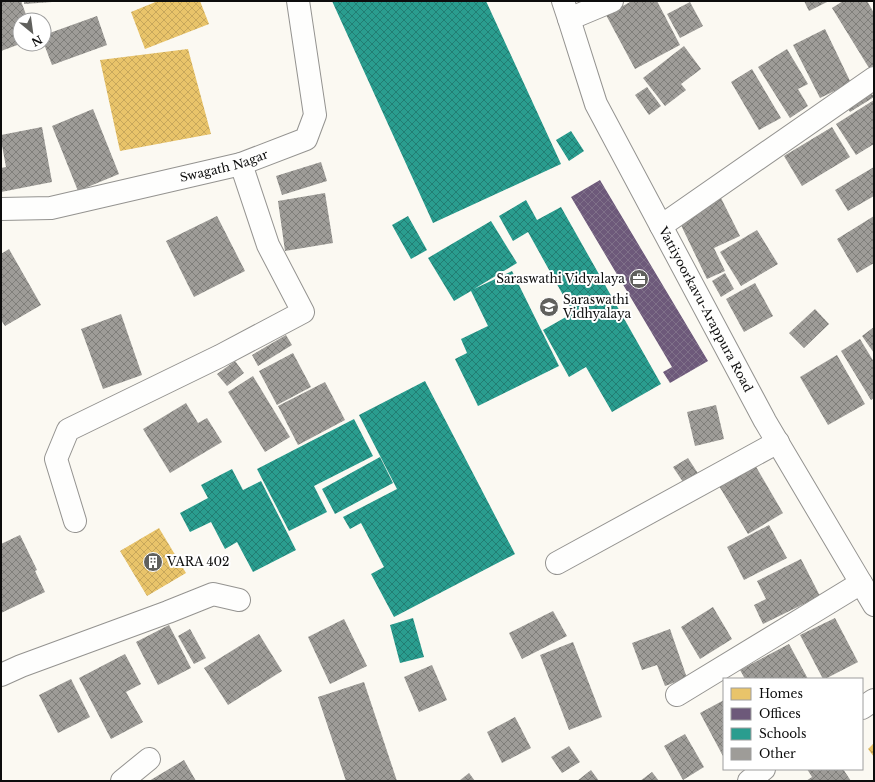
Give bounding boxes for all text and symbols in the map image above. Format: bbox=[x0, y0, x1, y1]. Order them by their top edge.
north arrow bbox=[12, 12, 52, 52]
text: N bbox=[28, 32, 45, 50]
street label: Swagath Nagar bbox=[178, 146, 270, 185]
street label: Vattiyoorkavu-Arappura Road bbox=[655, 223, 756, 394]
office icon: Saraswathi Vidyalaya bbox=[628, 268, 650, 290]
place label: Saraswathi Vidyalaya bbox=[496, 271, 625, 286]
place label: Saraswathi Vidhyalaya bbox=[562, 292, 632, 321]
school or university icon: Saraswathi Vidhyalaya bbox=[538, 296, 560, 318]
building icon: VARA 402 bbox=[142, 551, 164, 573]
place label: VARA 402 bbox=[166, 554, 229, 569]
legend bbox=[723, 678, 863, 770]
text: Homes bbox=[759, 686, 803, 701]
text: Offices bbox=[759, 706, 801, 721]
text: Schools bbox=[759, 726, 806, 741]
text: Other bbox=[759, 746, 796, 761]

